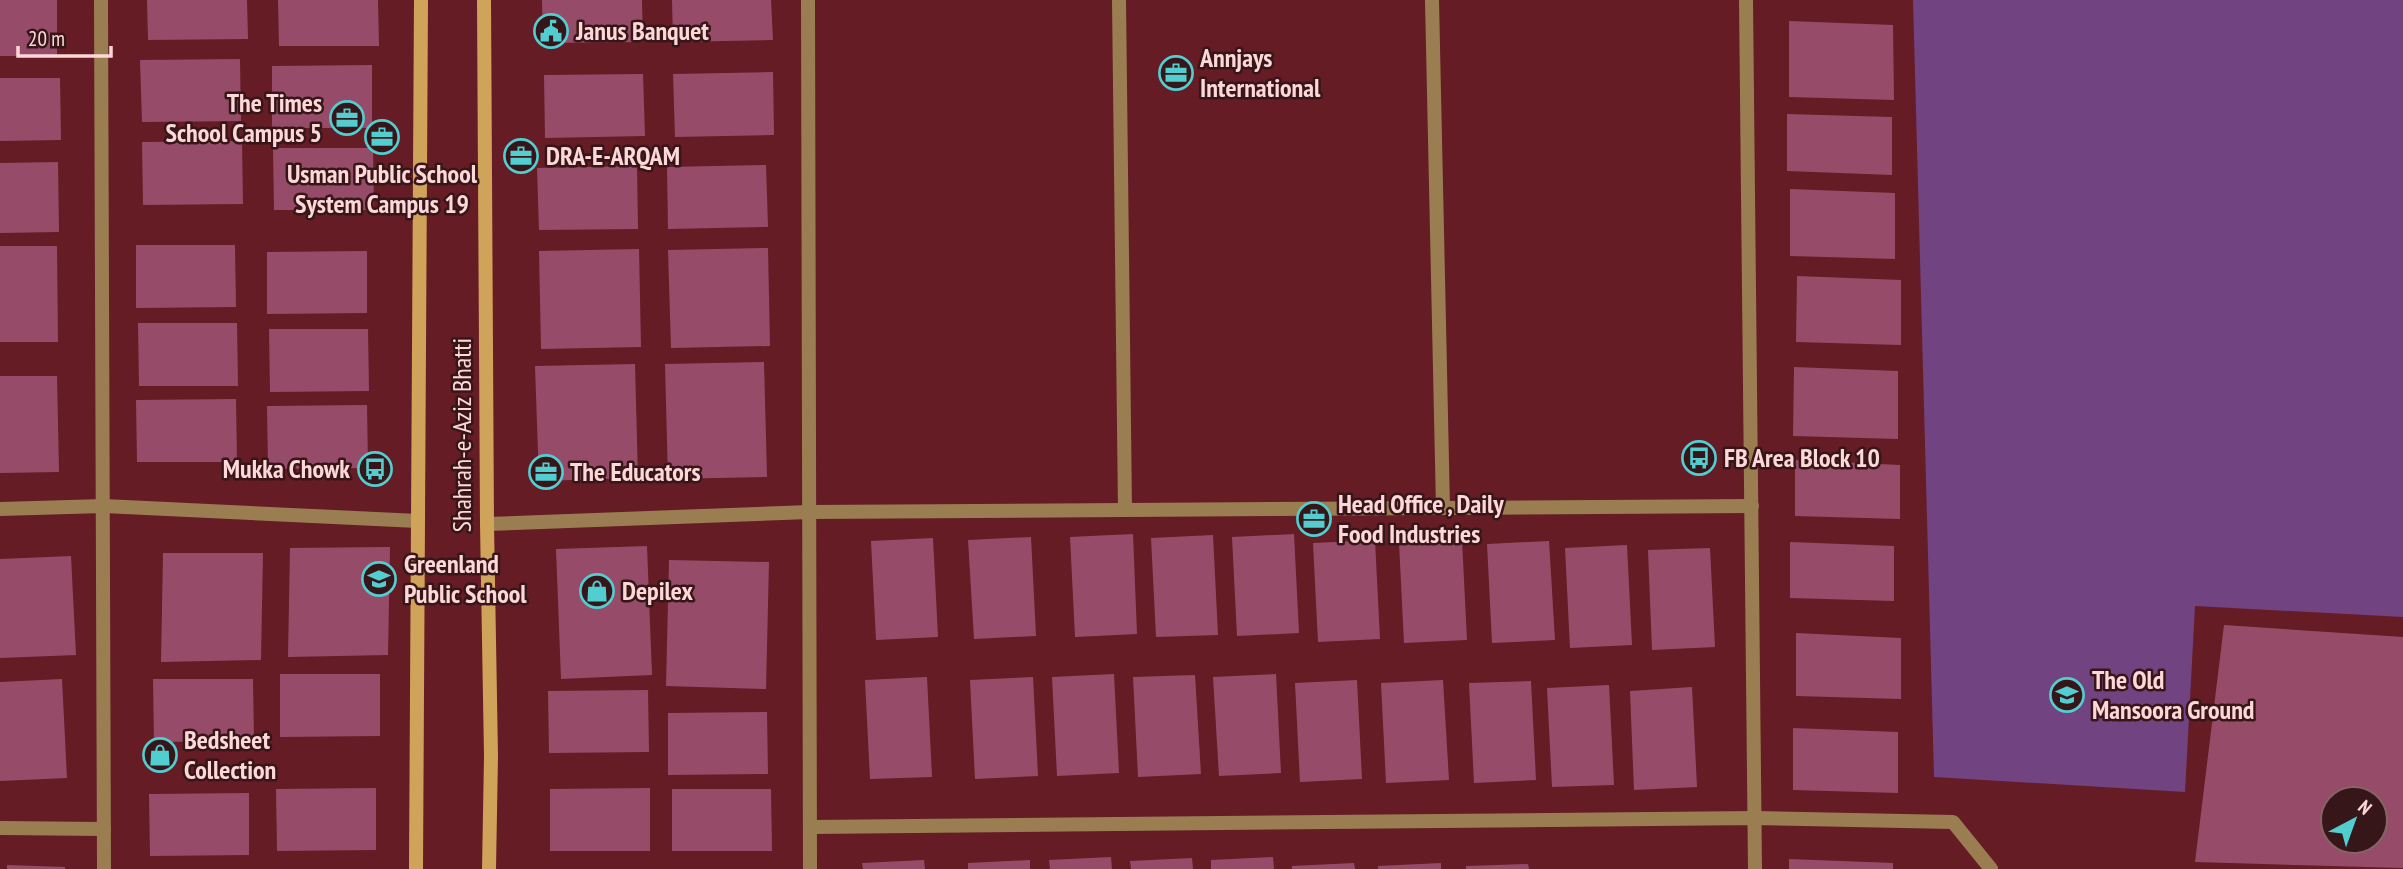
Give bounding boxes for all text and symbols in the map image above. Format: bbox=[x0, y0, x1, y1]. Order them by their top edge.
public building icon: Janus Banquet bbox=[532, 12, 570, 50]
scale bar bbox=[18, 14, 110, 58]
place label: Janus Banquet bbox=[575, 14, 709, 47]
text: 20 m bbox=[28, 25, 65, 52]
place label: Annjays International bbox=[1199, 41, 1321, 104]
office icon: Annjays International bbox=[1157, 54, 1195, 92]
place label: The Times School Campus 5 bbox=[166, 86, 322, 149]
office icon: The Times School Campus 5 bbox=[328, 99, 366, 137]
office icon: Usman Public School System Campus 19 bbox=[363, 118, 401, 156]
office icon: DRA-E-ARQAM bbox=[502, 137, 540, 175]
place label: DRA-E-ARQAM bbox=[546, 139, 680, 172]
place label: Usman Public School System Campus 19 bbox=[287, 157, 478, 220]
street label: Shahrah-e-Aziz Bhatti bbox=[445, 338, 478, 532]
bus stop icon: FB Area Block 10 bbox=[1680, 439, 1718, 477]
place label: FB Area Block 10 bbox=[1724, 441, 1880, 474]
bus stop icon: Mukka Chowk bbox=[356, 450, 394, 488]
place label: Mukka Chowk bbox=[223, 452, 350, 485]
office icon: The Educators bbox=[527, 453, 565, 491]
place label: The Educators bbox=[570, 455, 701, 488]
place label: Head Office , Daily Food Industries bbox=[1338, 487, 1504, 550]
office icon: Head Office , Daily Food Industries bbox=[1295, 500, 1333, 538]
place label: Greenland Public School bbox=[404, 547, 527, 610]
school or university icon: Greenland Public School bbox=[360, 560, 398, 598]
shop icon: Depilex bbox=[578, 572, 616, 610]
place label: Depilex bbox=[622, 574, 694, 607]
place label: The Old Mansoora Ground bbox=[2092, 663, 2254, 726]
school or university icon: The Old Mansoora Ground bbox=[2048, 676, 2086, 714]
place label: Bedsheet Collection bbox=[184, 723, 276, 786]
shop icon: Bedsheet Collection bbox=[141, 736, 179, 774]
north arrow bbox=[2319, 785, 2389, 855]
text: N bbox=[2353, 795, 2377, 820]

